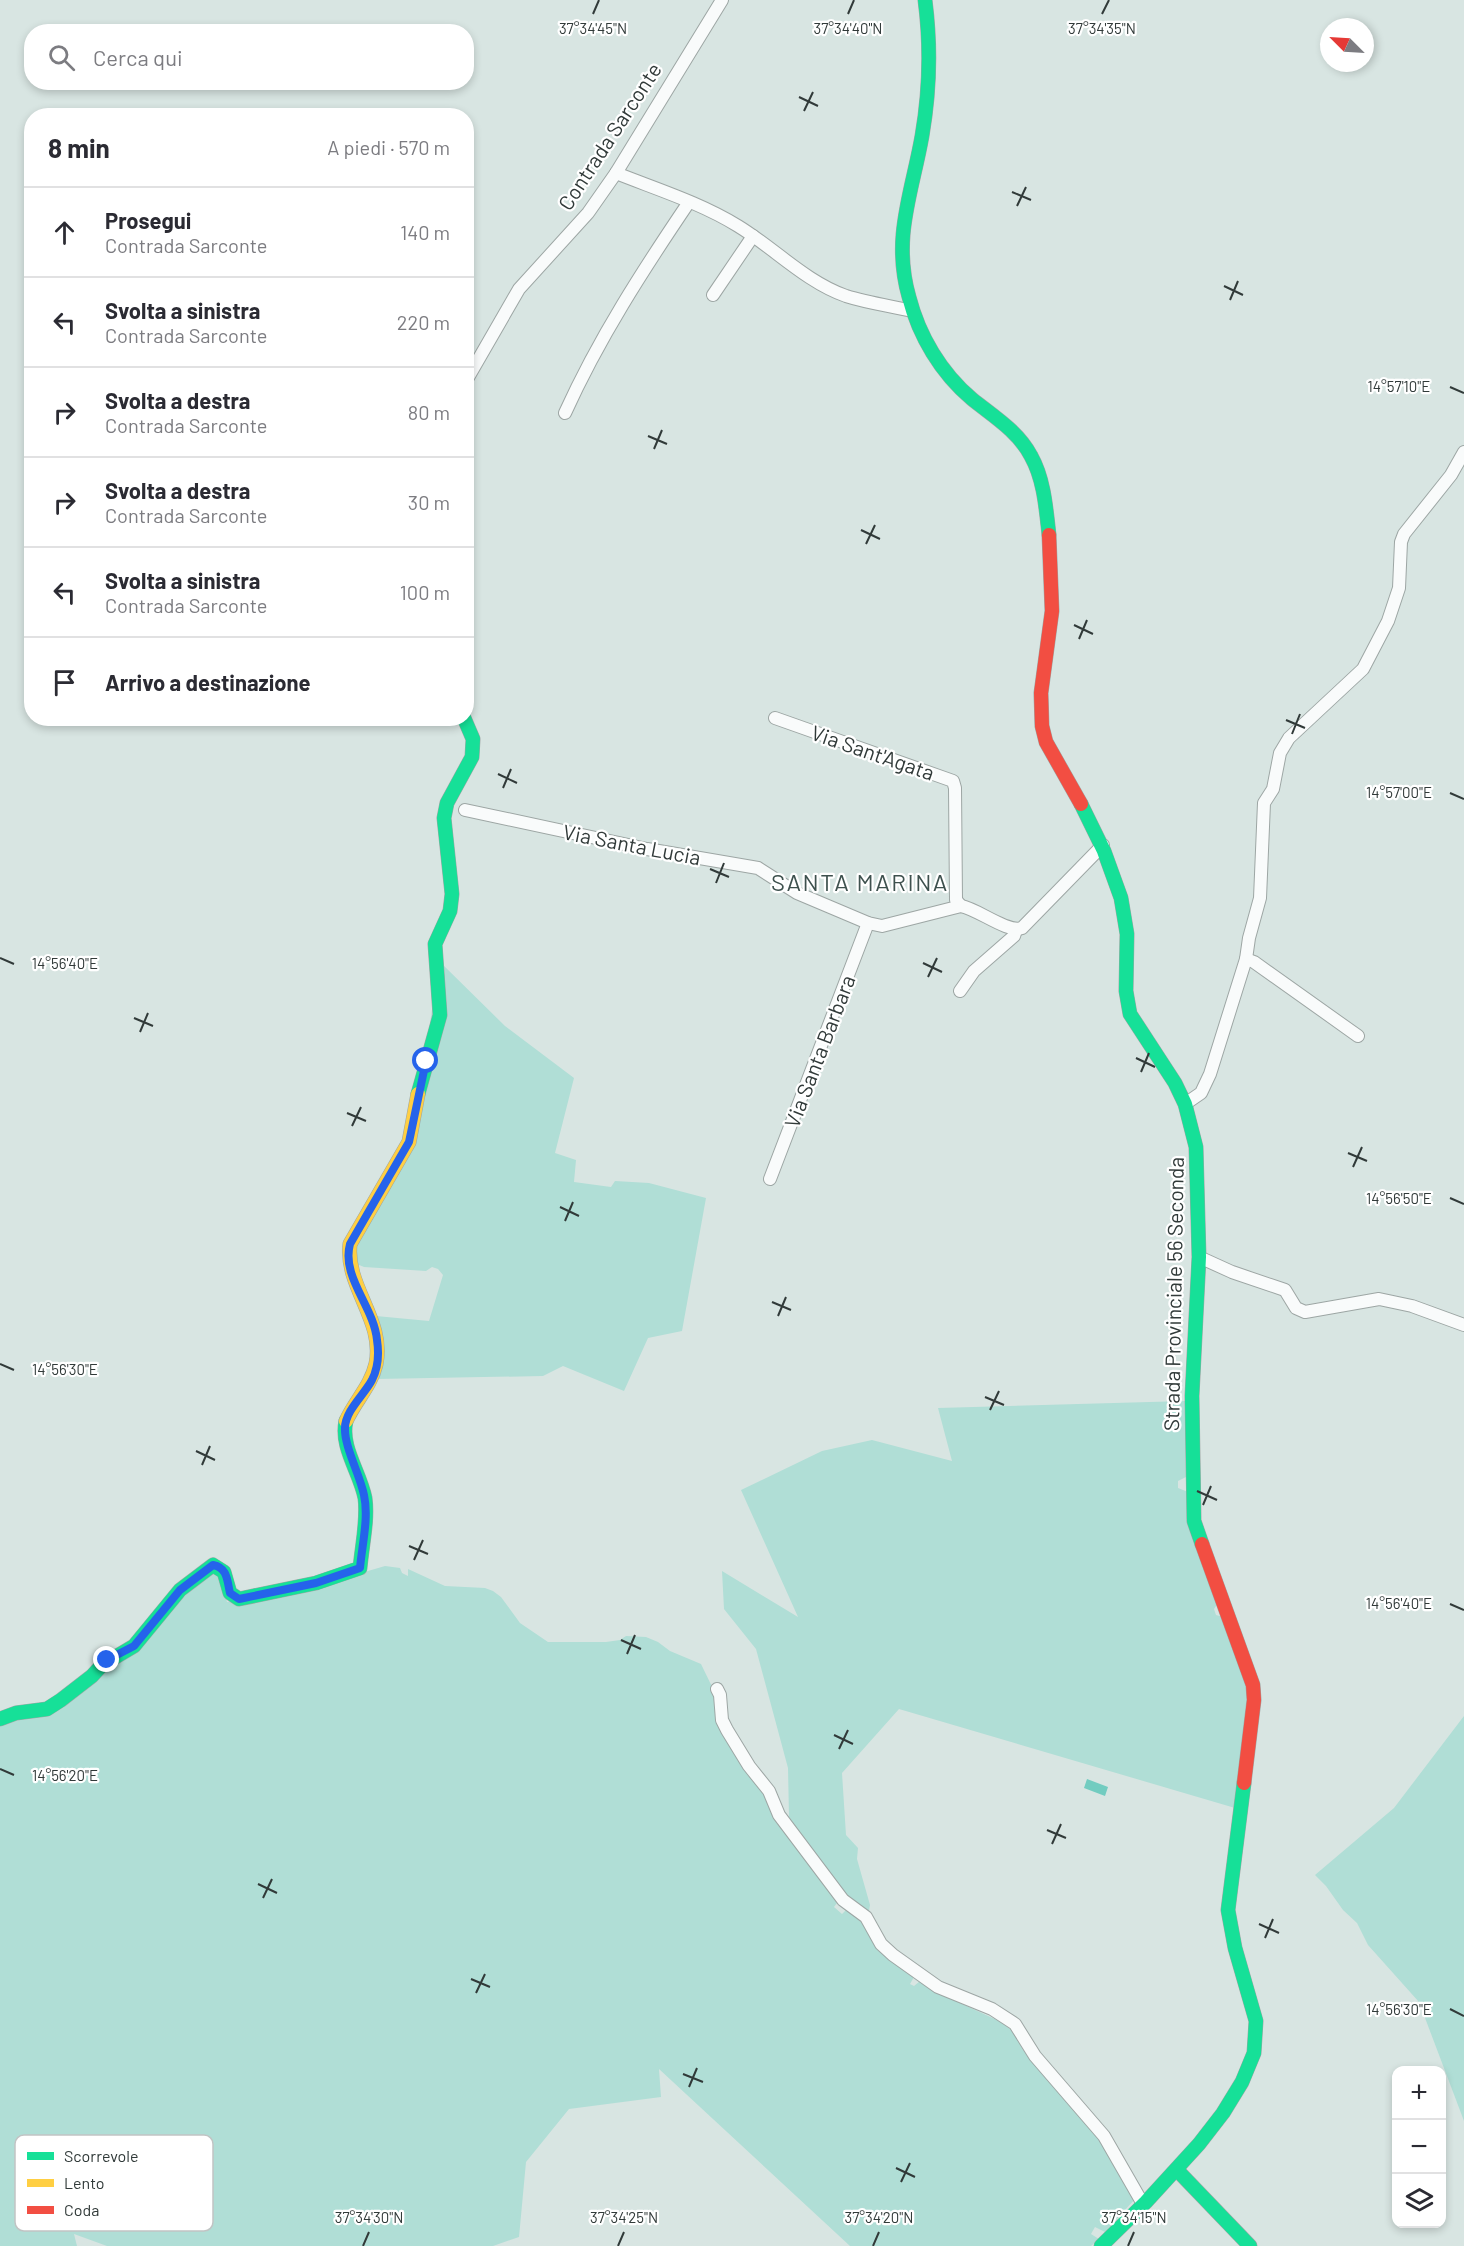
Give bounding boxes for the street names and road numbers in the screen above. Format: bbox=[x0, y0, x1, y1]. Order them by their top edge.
street label: Contrada Sarconte bbox=[552, 58, 666, 214]
street label: Via Sant'Agata bbox=[808, 719, 938, 785]
street label: Via Santa Lucia bbox=[561, 818, 703, 870]
street label: Via Santa Barbara bbox=[778, 971, 860, 1131]
street label: Strada Provinciale 56 Seconda bbox=[1158, 1157, 1188, 1431]

